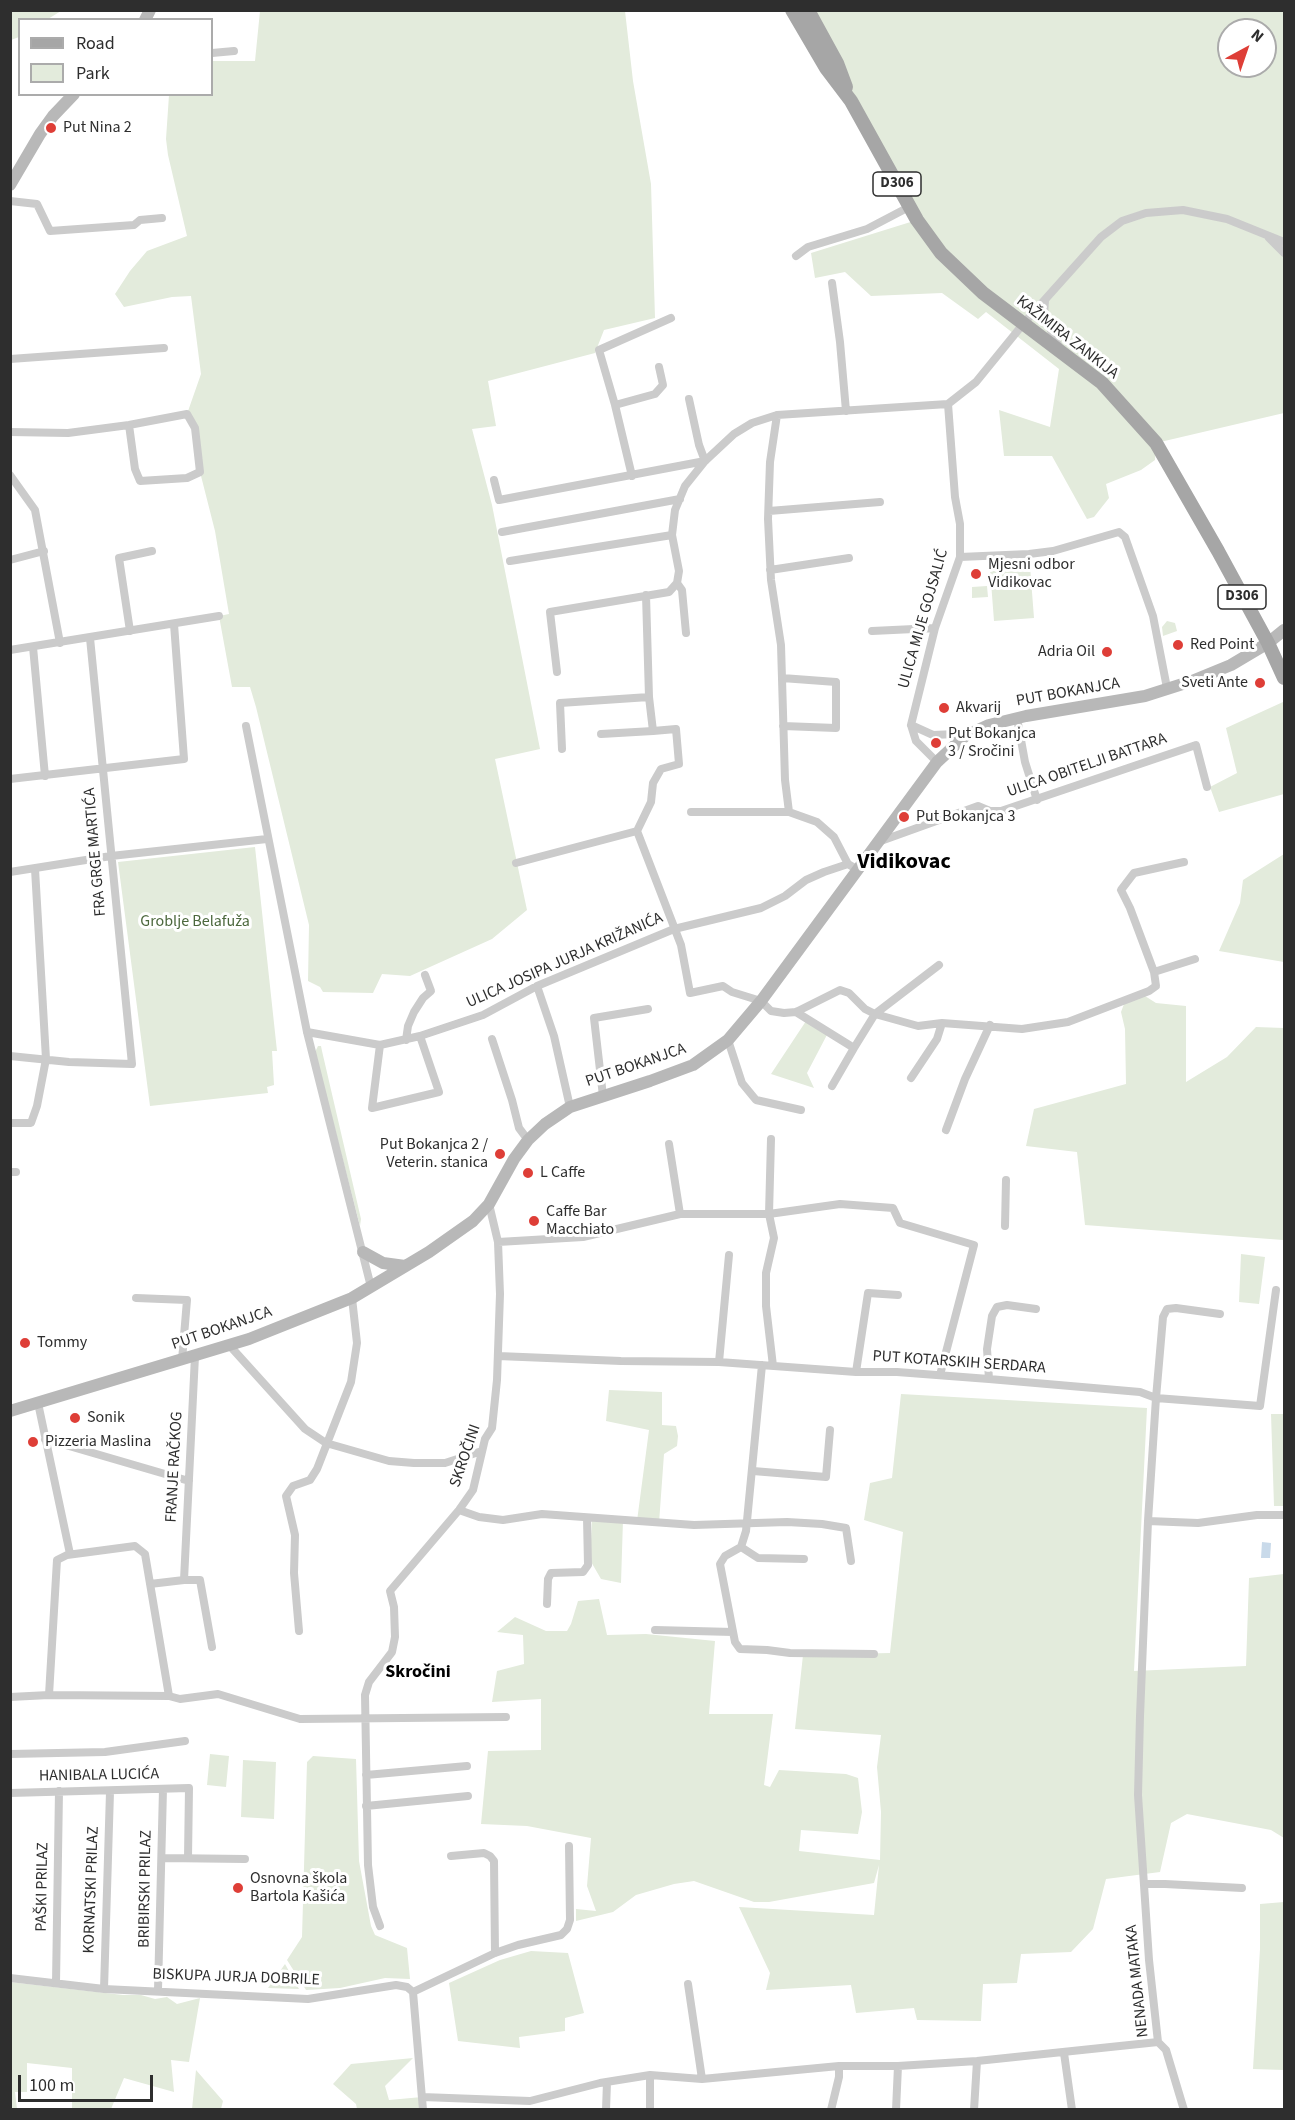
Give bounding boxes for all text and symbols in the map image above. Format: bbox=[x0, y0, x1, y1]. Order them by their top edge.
legend bbox=[18, 18, 213, 96]
north arrow bbox=[1217, 18, 1277, 78]
text: N bbox=[1246, 24, 1268, 48]
text: Road bbox=[76, 31, 115, 56]
text: Park bbox=[76, 61, 110, 86]
place label: Put Nina 2 bbox=[63, 118, 132, 138]
marker: Put Nina 2 bbox=[44, 121, 58, 135]
road number: D306 bbox=[873, 172, 921, 196]
street label: KAŽIMIRA ZANKIJA bbox=[1012, 292, 1122, 384]
street label: ULICA MIJE GOJSALIĆ bbox=[895, 547, 953, 691]
place label: Mjesni odbor Vidikovac bbox=[988, 555, 1075, 593]
marker: Mjesni odbor Vidikovac bbox=[969, 567, 983, 581]
road number: D306 bbox=[1218, 585, 1266, 609]
place label: Red Point bbox=[1190, 635, 1254, 655]
marker: Red Point bbox=[1171, 638, 1185, 652]
place label: Adria Oil bbox=[1038, 642, 1095, 662]
marker: Adria Oil bbox=[1100, 645, 1114, 659]
place label: Sveti Ante bbox=[1181, 673, 1248, 693]
street label: PUT BOKANJCA bbox=[1015, 674, 1121, 712]
marker: Sveti Ante bbox=[1253, 676, 1267, 690]
place label: Akvarij bbox=[956, 698, 1001, 718]
marker: Akvarij bbox=[937, 701, 951, 715]
place label: Put Bokanjca 3 / Sročini bbox=[948, 724, 1036, 762]
street label: ULICA OBITELJI BATTARA bbox=[1005, 730, 1169, 802]
marker: Put Bokanjca 3 / Sročini bbox=[929, 736, 943, 750]
street label: FRA GRGE MARTIĆA bbox=[81, 787, 111, 917]
place label: Put Bokanjca 3 bbox=[916, 807, 1015, 827]
marker: Put Bokanjca 3 bbox=[897, 810, 911, 824]
district label: Vidikovac bbox=[857, 850, 951, 876]
street label: ULICA JOSIPA JURJA KRIŽANIĆA bbox=[464, 909, 666, 1013]
park label: Groblje Belafuža bbox=[140, 912, 250, 932]
street label: PUT BOKANJCA bbox=[583, 1040, 689, 1092]
place label: Put Bokanjca 2 / Veterin. stanica bbox=[380, 1135, 488, 1173]
marker: Put Bokanjca 2 / Veterin. stanica bbox=[493, 1147, 507, 1161]
place label: L Caffe bbox=[540, 1163, 585, 1183]
marker: L Caffe bbox=[521, 1166, 535, 1180]
place label: Caffe Bar Macchiato bbox=[546, 1202, 614, 1240]
marker: Caffe Bar Macchiato bbox=[527, 1214, 541, 1228]
street label: PUT BOKANJCA bbox=[169, 1303, 275, 1355]
place label: Tommy bbox=[37, 1333, 87, 1353]
marker: Tommy bbox=[18, 1336, 32, 1350]
street label: PUT KOTARSKIH SERDARA bbox=[872, 1347, 1046, 1379]
place label: Sonik bbox=[87, 1408, 125, 1428]
marker: Sonik bbox=[68, 1411, 82, 1425]
street label: FRANJE RAČKOG bbox=[162, 1411, 188, 1523]
street label: SKROČINI bbox=[446, 1422, 486, 1490]
place label: Pizzeria Maslina bbox=[45, 1432, 151, 1452]
marker: Pizzeria Maslina bbox=[26, 1435, 40, 1449]
district label: Skročini bbox=[385, 1662, 451, 1684]
street label: HANIBALA LUCIĆA bbox=[39, 1765, 159, 1787]
street label: KORNATSKI PRILAZ bbox=[80, 1826, 104, 1954]
street label: BRIBIRSKI PRILAZ bbox=[135, 1830, 157, 1948]
street label: PAŠKI PRILAZ bbox=[33, 1842, 53, 1932]
place label: Osnovna škola Bartola Kašića bbox=[250, 1869, 347, 1907]
marker: Osnovna škola Bartola Kašića bbox=[231, 1881, 245, 1895]
street label: NENADA MATAKA bbox=[1123, 1924, 1153, 2038]
street label: BISKUPA JURJA DOBRILE bbox=[152, 1965, 320, 1991]
scale bar bbox=[21, 2063, 156, 2101]
text: 100 m bbox=[29, 2073, 74, 2098]

